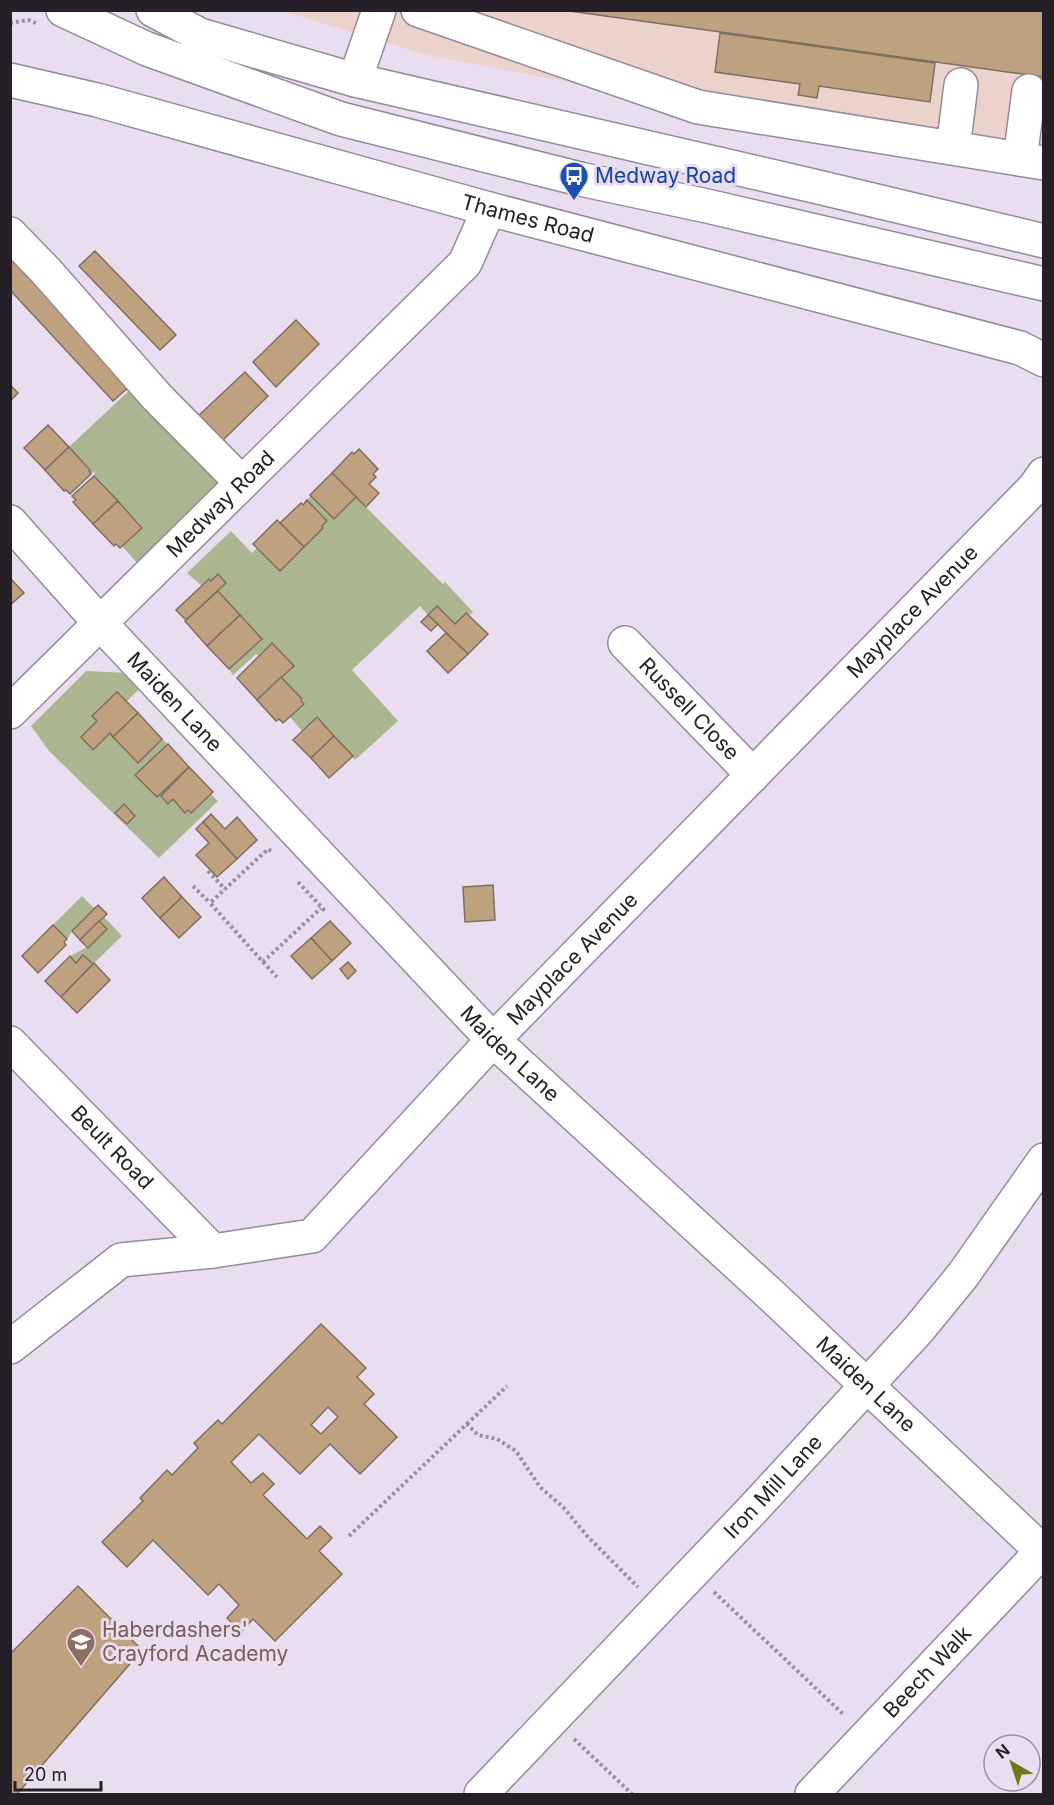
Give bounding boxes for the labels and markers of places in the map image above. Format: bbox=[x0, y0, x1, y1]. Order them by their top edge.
bus stop icon: Medway Road bbox=[558, 160, 590, 202]
place label: Medway Road bbox=[595, 163, 736, 188]
place label: Haberdashers' Crayford Academy bbox=[102, 1617, 289, 1666]
school or university icon: Haberdashers' Crayford Academy bbox=[65, 1626, 97, 1668]

